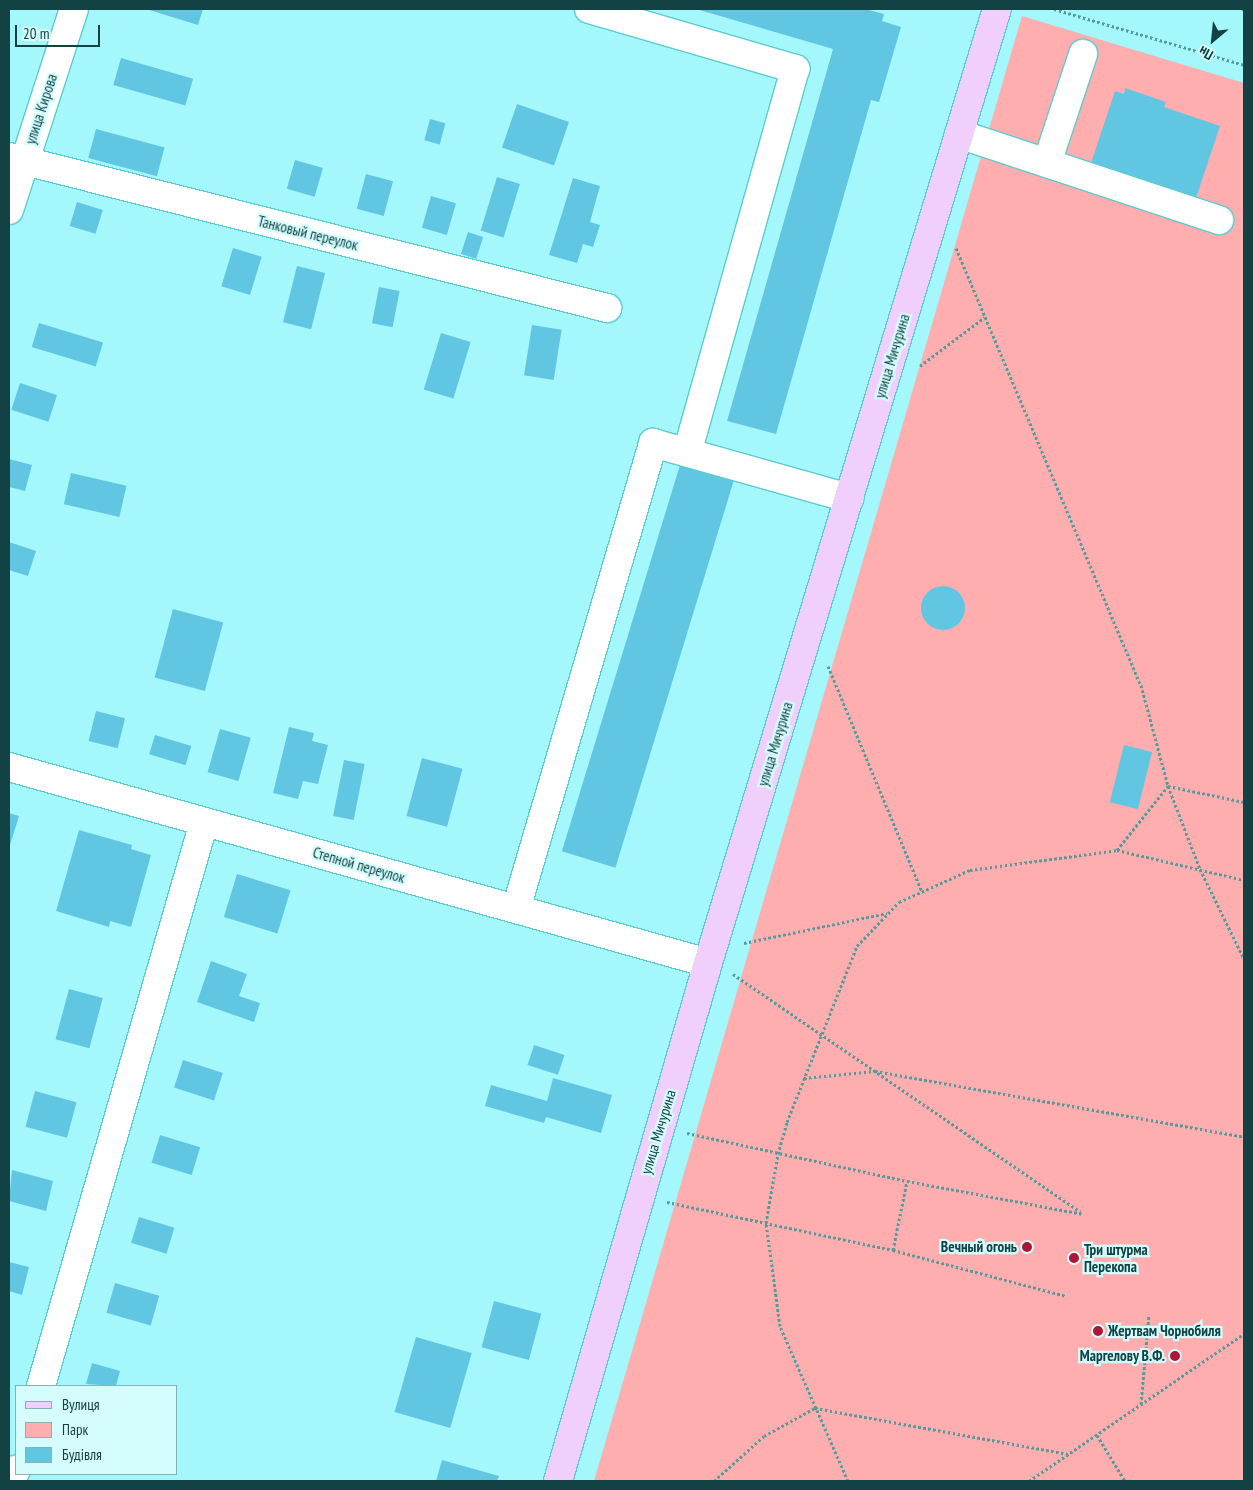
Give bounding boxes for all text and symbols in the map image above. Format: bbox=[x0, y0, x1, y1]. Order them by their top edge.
scale bar bbox=[18, 15, 102, 47]
north arrow bbox=[1188, 15, 1238, 65]
text: 20 m bbox=[23, 24, 49, 43]
text: Пн bbox=[1196, 42, 1216, 64]
street label: улица Кирова bbox=[21, 72, 61, 146]
street label: Танковый переулок bbox=[256, 212, 360, 254]
street label: улица Мичурина bbox=[871, 312, 913, 400]
street label: улица Мичурина bbox=[754, 700, 796, 788]
street label: Степной переулок bbox=[311, 843, 407, 887]
street label: улица Мичурина bbox=[637, 1088, 679, 1176]
place label: Вечный огонь bbox=[941, 1238, 1017, 1256]
place label: Три штурма Перекопа bbox=[1084, 1240, 1148, 1275]
marker: Вечный огонь bbox=[1021, 1241, 1033, 1253]
marker: Три штурма Перекопа bbox=[1068, 1252, 1080, 1264]
place label: Жертвам Чорнобиля bbox=[1108, 1322, 1221, 1340]
marker: Жертвам Чорнобиля bbox=[1092, 1325, 1104, 1337]
place label: Маргелову В.Ф. bbox=[1079, 1347, 1165, 1365]
marker: Маргелову В.Ф. bbox=[1169, 1350, 1181, 1362]
legend bbox=[15, 1385, 178, 1475]
text: Вулиця bbox=[62, 1395, 100, 1414]
text: Парк bbox=[62, 1420, 88, 1439]
text: Будівля bbox=[62, 1445, 102, 1464]

